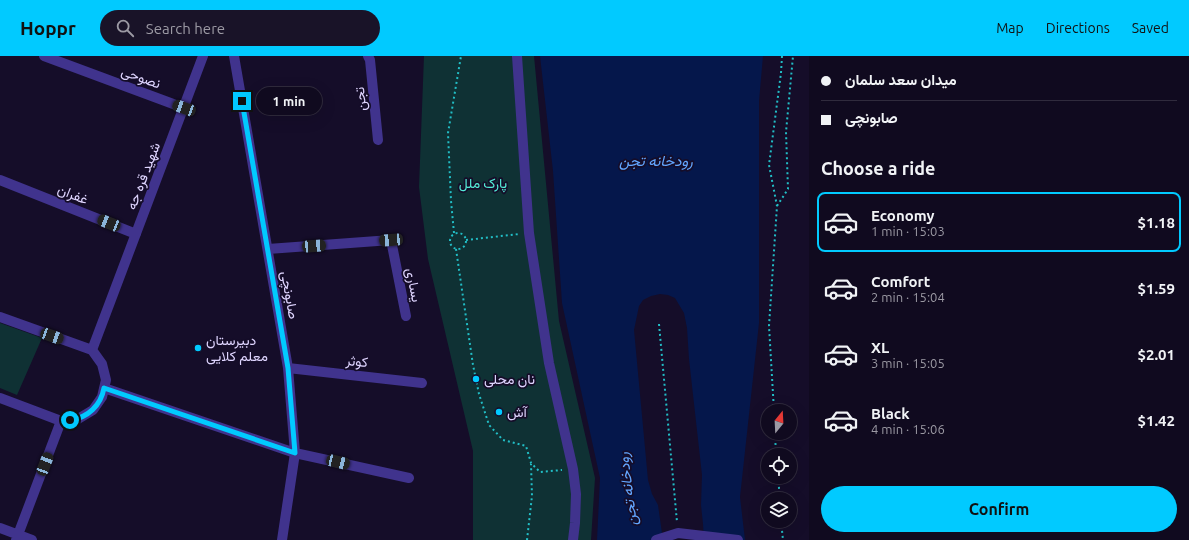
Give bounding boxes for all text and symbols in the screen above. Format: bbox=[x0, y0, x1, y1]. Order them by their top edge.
search box bbox=[100, 10, 380, 46]
text: Hoppr bbox=[20, 17, 76, 39]
icon: search bbox=[114, 17, 136, 39]
text: Search here bbox=[146, 20, 225, 37]
text: Map bbox=[996, 20, 1024, 36]
text: Directions bbox=[1046, 20, 1110, 36]
text: Saved bbox=[1132, 20, 1169, 36]
street label: نصوحی bbox=[119, 63, 163, 92]
text: میدان سعد سلمان bbox=[845, 71, 957, 88]
street label: تجن bbox=[351, 86, 370, 112]
callout: 1 min bbox=[256, 87, 322, 115]
route end bbox=[233, 92, 251, 110]
text: 1 min bbox=[273, 94, 305, 108]
car bbox=[171, 98, 197, 118]
text: صابونچی bbox=[845, 109, 898, 126]
street label: شهید قره جه bbox=[123, 140, 164, 212]
water label: رودخانه تجن bbox=[619, 152, 693, 170]
text: Choose a ride bbox=[821, 158, 935, 178]
park label: پارک ملل bbox=[459, 175, 507, 193]
street label: غفران bbox=[55, 181, 91, 208]
icon: car bbox=[823, 204, 859, 240]
text: Economy bbox=[871, 207, 935, 224]
car bbox=[96, 213, 122, 233]
text: $1.18 bbox=[1137, 214, 1175, 231]
text: 1 min · 15:03 bbox=[871, 224, 945, 238]
car bbox=[379, 233, 403, 247]
car bbox=[302, 239, 326, 253]
street label: یساری bbox=[402, 267, 425, 304]
street label: صابونچی bbox=[276, 270, 302, 321]
icon: car bbox=[823, 270, 859, 306]
text: Comfort bbox=[871, 273, 930, 290]
text: $1.59 bbox=[1137, 280, 1175, 297]
text: 2 min · 15:04 bbox=[871, 290, 945, 304]
car bbox=[39, 326, 65, 346]
place label: دبیرستان معلم کلایی bbox=[206, 332, 268, 365]
icon: car bbox=[823, 336, 859, 372]
text: XL bbox=[871, 339, 889, 356]
marker: دبیرستان معلم کلایی bbox=[193, 343, 203, 353]
text: $2.01 bbox=[1137, 346, 1175, 363]
street label: کوثر bbox=[344, 352, 369, 371]
text: 3 min · 15:05 bbox=[871, 356, 945, 370]
place label: نان محلی bbox=[484, 371, 535, 388]
marker: نان محلی bbox=[471, 374, 481, 384]
icon: car bbox=[823, 402, 859, 438]
place label: آش bbox=[507, 404, 529, 421]
north arrow bbox=[761, 404, 797, 440]
map controls bbox=[761, 404, 797, 528]
text: Black bbox=[871, 405, 910, 422]
marker: آش bbox=[494, 407, 504, 417]
route start bbox=[61, 411, 79, 429]
text: $1.42 bbox=[1137, 412, 1175, 429]
text: 4 min · 15:06 bbox=[871, 422, 945, 436]
button: locate bbox=[761, 448, 797, 484]
car bbox=[35, 451, 55, 477]
water label: رودخانه تجن bbox=[614, 451, 641, 527]
car bbox=[325, 453, 351, 471]
button: Confirm bbox=[821, 486, 1177, 532]
button: layers bbox=[761, 492, 797, 528]

